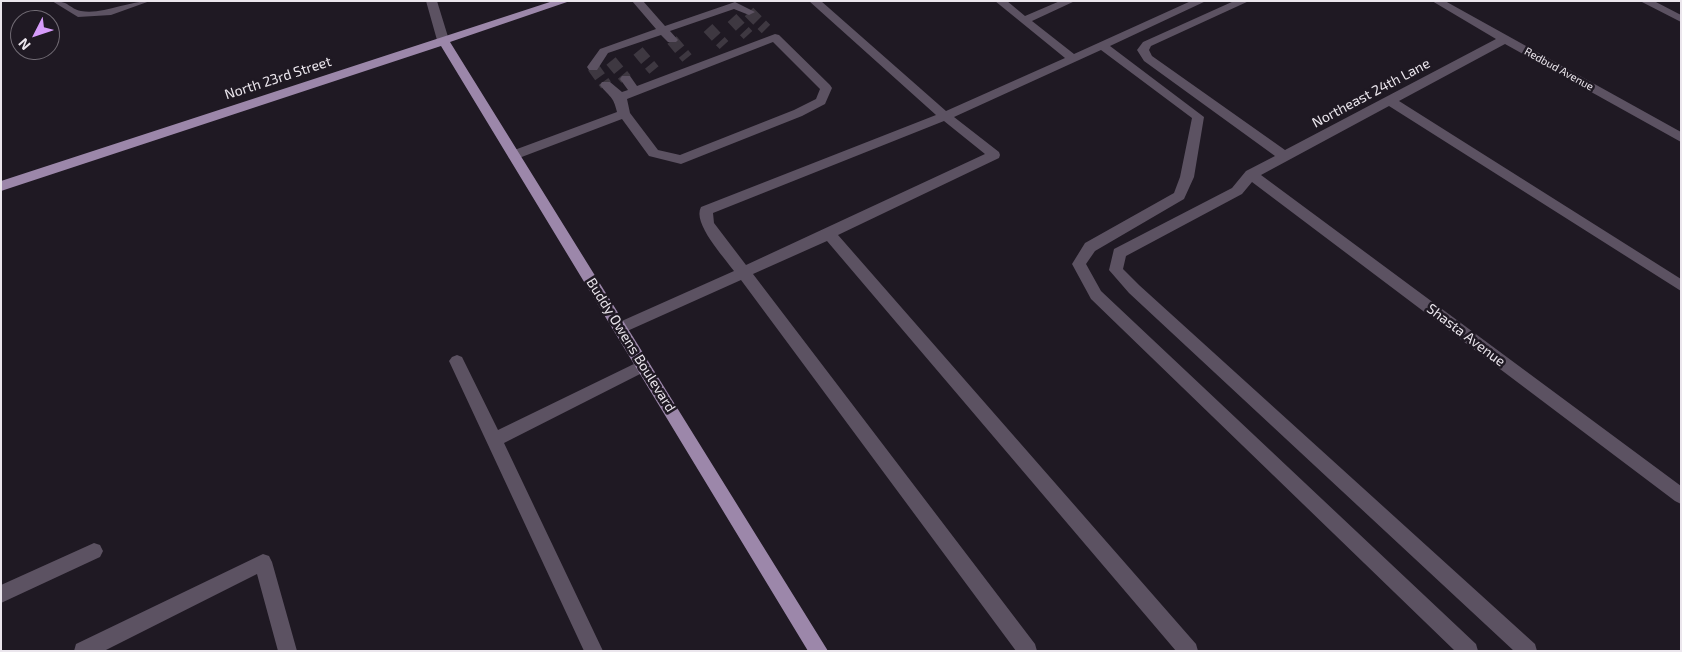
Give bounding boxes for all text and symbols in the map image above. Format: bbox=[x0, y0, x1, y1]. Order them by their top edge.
north arrow bbox=[10, 10, 60, 60]
text: N bbox=[14, 35, 34, 54]
street label: Redbud Avenue bbox=[1522, 45, 1596, 93]
street label: North 23rd Street bbox=[223, 53, 333, 103]
street label: Northeast 24th Lane bbox=[1309, 55, 1433, 131]
street label: Buddy Owens Boulevard bbox=[583, 275, 679, 415]
street label: Shasta Avenue bbox=[1423, 300, 1509, 370]

